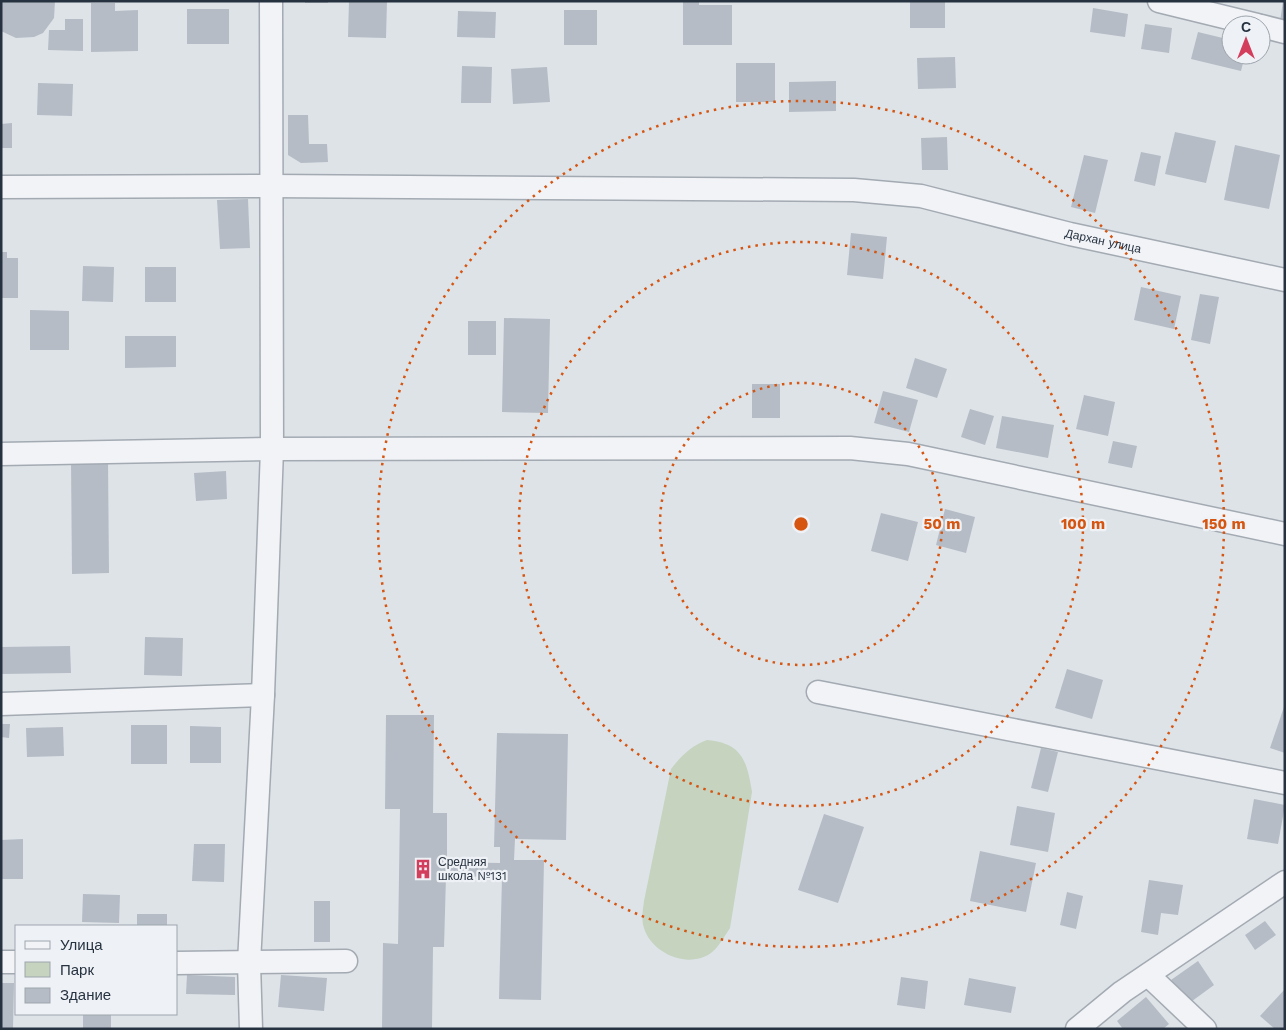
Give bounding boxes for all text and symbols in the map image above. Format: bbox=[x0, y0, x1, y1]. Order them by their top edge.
north arrow bbox=[1221, 15, 1271, 65]
text: С bbox=[1241, 19, 1251, 35]
street label: Дархан улица bbox=[1064, 226, 1143, 256]
centre of rings bbox=[792, 515, 810, 533]
text: 50 m bbox=[924, 515, 960, 533]
text: 100 m bbox=[1061, 515, 1105, 533]
text: 150 m bbox=[1202, 515, 1246, 533]
place label: Средняя школа №131 bbox=[438, 855, 507, 883]
building icon: Средняя школа №131 bbox=[412, 858, 434, 880]
legend bbox=[15, 925, 178, 1015]
text: Улица bbox=[60, 936, 103, 954]
text: Парк bbox=[60, 961, 94, 979]
text: Здание bbox=[60, 986, 111, 1004]

